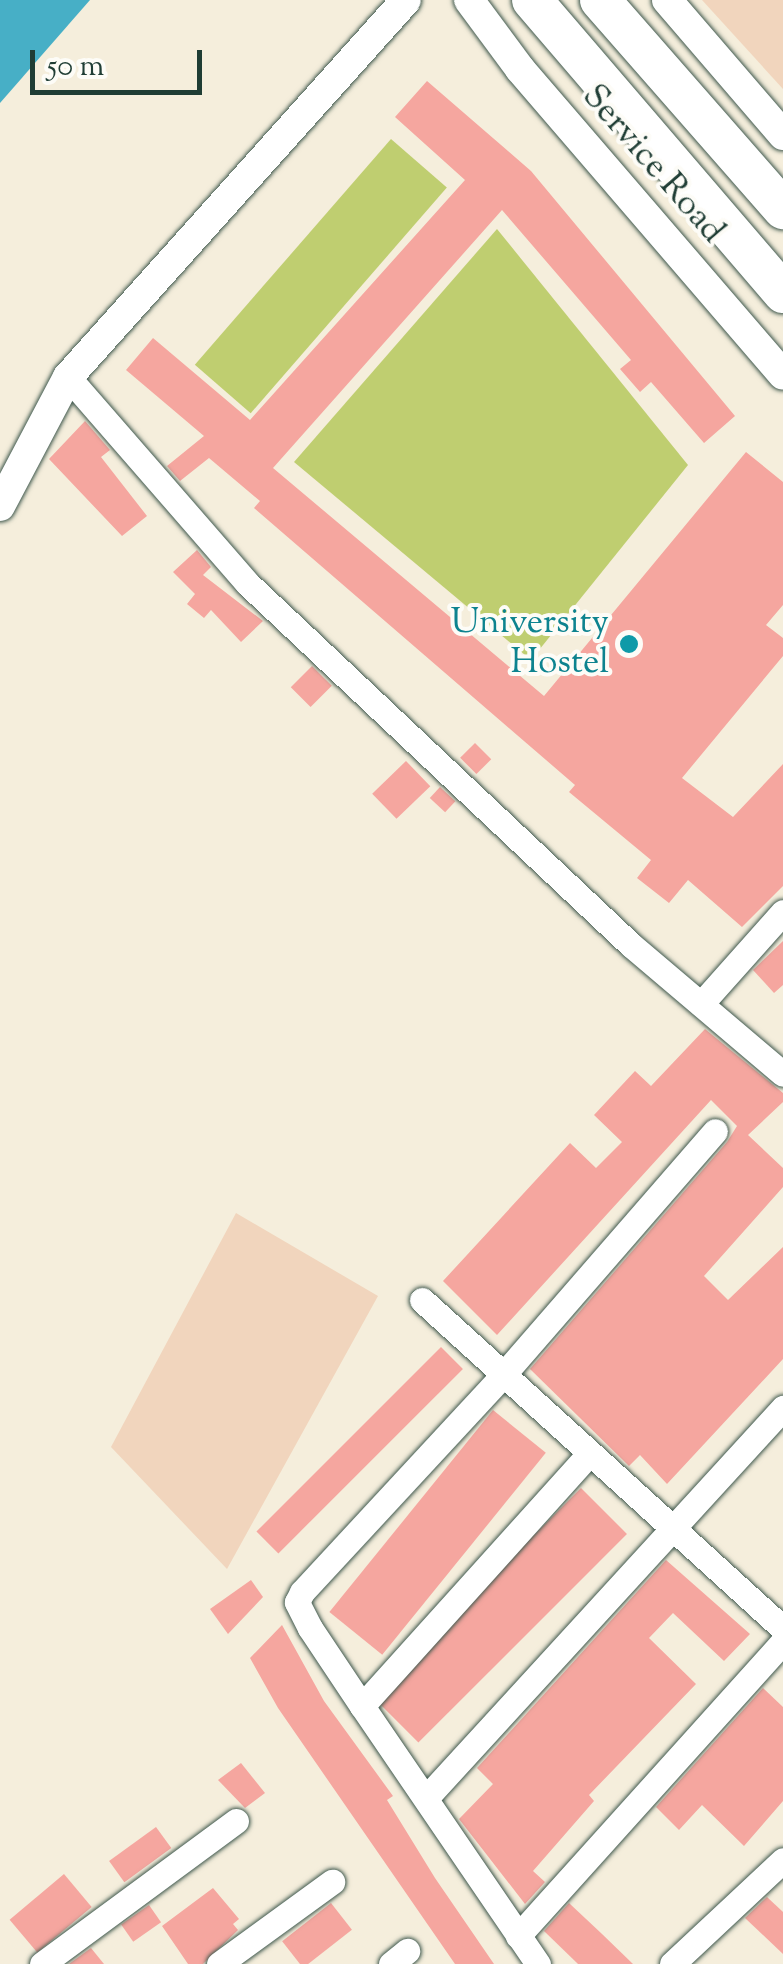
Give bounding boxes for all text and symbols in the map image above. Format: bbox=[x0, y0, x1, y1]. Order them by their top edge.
scale bar bbox=[35, 30, 208, 92]
text: 50 m bbox=[47, 46, 104, 89]
street label: Service Road bbox=[572, 77, 732, 253]
place label: University Hostel bbox=[450, 603, 609, 685]
marker: University Hostel bbox=[618, 633, 640, 655]

